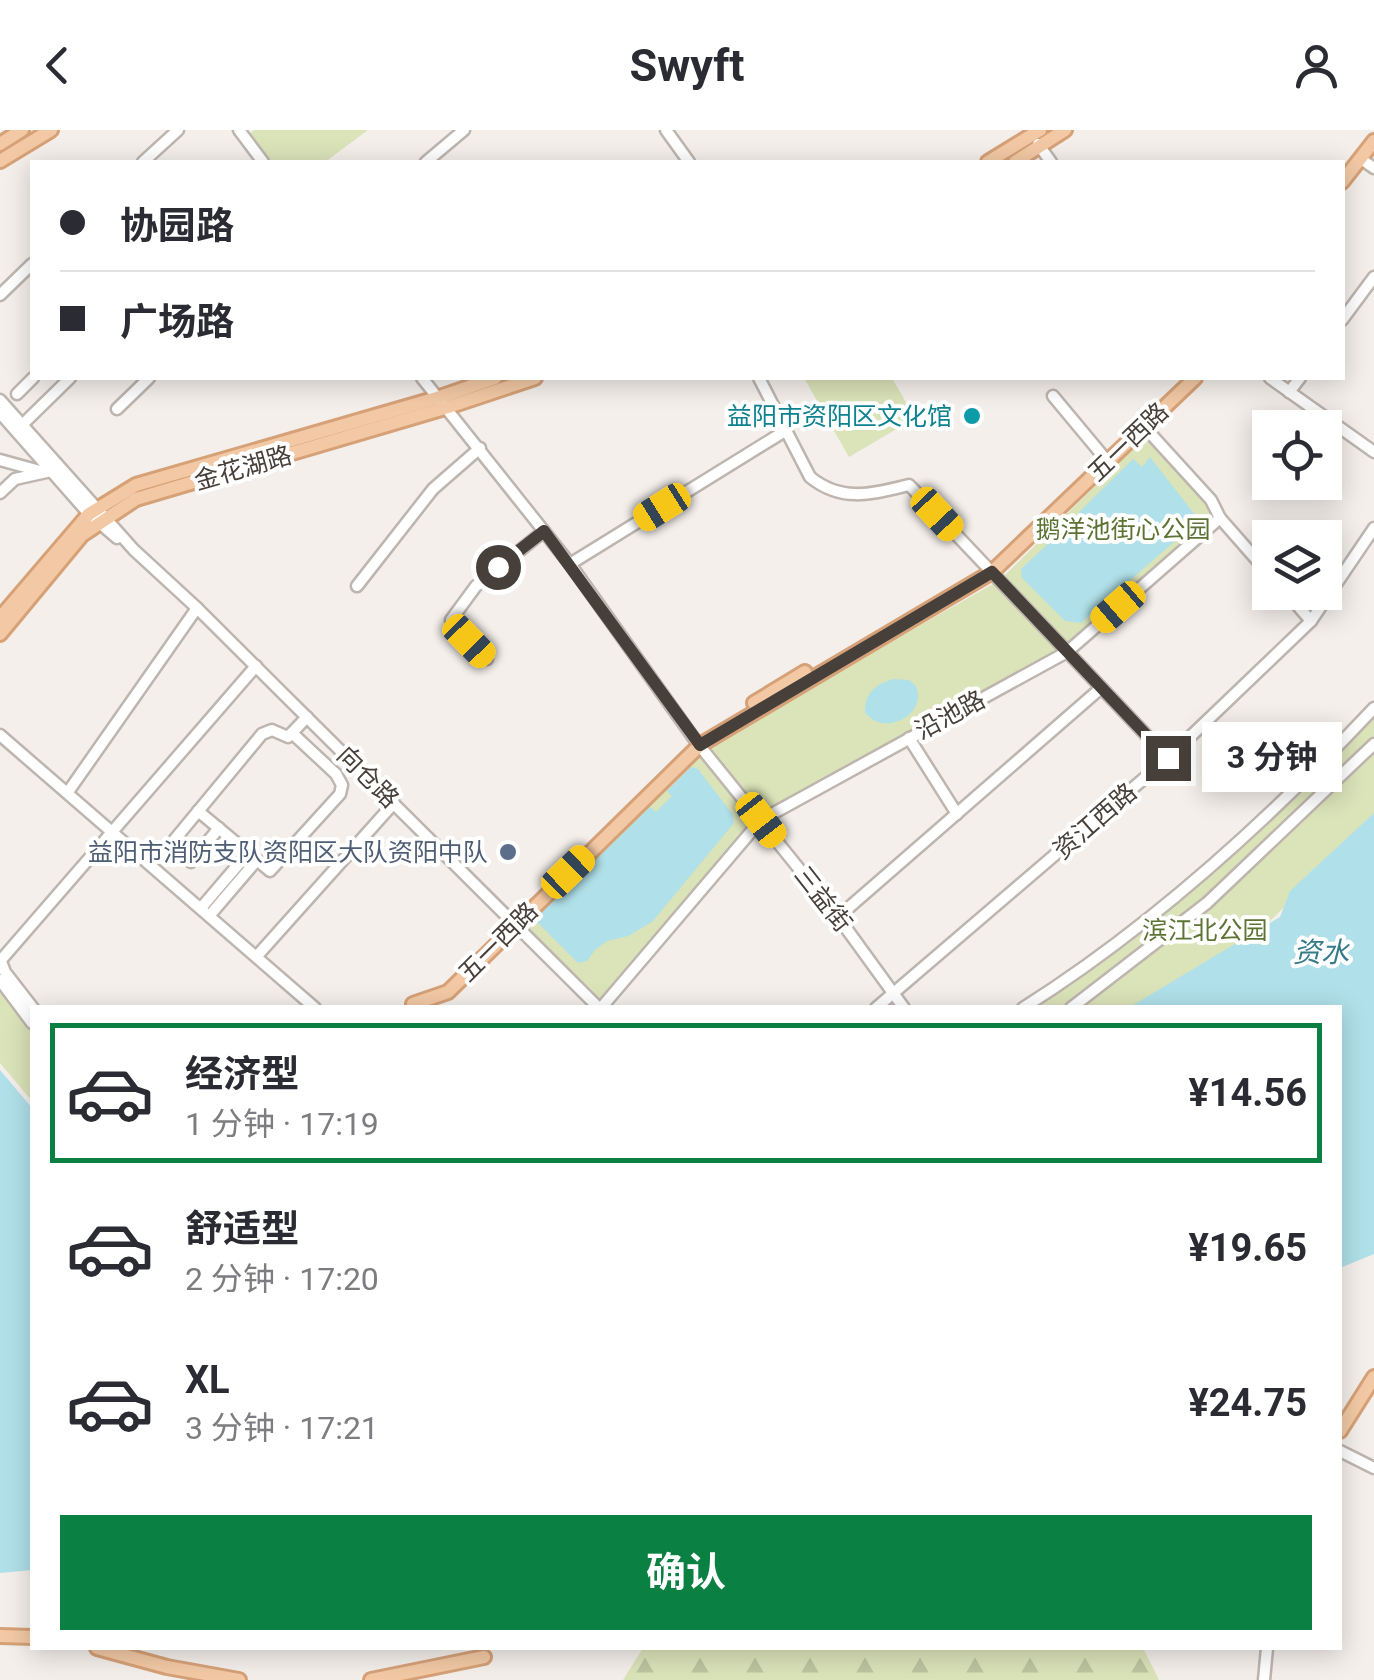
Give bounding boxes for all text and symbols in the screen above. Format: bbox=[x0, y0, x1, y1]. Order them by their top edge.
icon: back bbox=[30, 38, 85, 93]
icon: person bbox=[1289, 38, 1344, 93]
text: Swyft bbox=[629, 39, 745, 92]
text: 协园路 bbox=[120, 204, 234, 248]
text: 广场路 bbox=[120, 300, 234, 344]
street label: 五一西路 bbox=[1082, 397, 1174, 487]
place label: 益阳市资阳区文化馆 bbox=[727, 402, 952, 431]
marker: 益阳市资阳区文化馆 bbox=[961, 405, 983, 427]
map controls bbox=[1252, 410, 1342, 610]
button: locate bbox=[1252, 410, 1342, 500]
street label: 金花湖路 bbox=[191, 440, 295, 496]
car bbox=[629, 478, 695, 536]
car bbox=[906, 482, 968, 546]
park label: 鹅洋池街心公园 bbox=[1035, 515, 1211, 544]
button: layers bbox=[1252, 520, 1342, 610]
route start bbox=[476, 545, 521, 590]
car bbox=[1086, 576, 1150, 638]
car bbox=[437, 609, 501, 673]
street label: 沿池路 bbox=[910, 685, 990, 745]
callout: 3 分钟 bbox=[1203, 723, 1343, 793]
route end bbox=[1146, 736, 1191, 781]
text: 3 分钟 bbox=[1227, 738, 1317, 776]
street label: 向仓路 bbox=[331, 740, 405, 814]
street label: 资江西路 bbox=[1048, 777, 1142, 865]
car bbox=[731, 787, 791, 853]
place label: 益阳市消防支队资阳区大队资阳中队 bbox=[88, 838, 488, 867]
car bbox=[536, 840, 600, 904]
marker: 益阳市消防支队资阳区大队资阳中队 bbox=[497, 841, 519, 863]
street label: 三益街 bbox=[788, 861, 858, 937]
street label: 五一西路 bbox=[452, 896, 544, 988]
park label: 滨江北公园 bbox=[1142, 916, 1268, 945]
water label: 资水 bbox=[1293, 936, 1351, 969]
icon: car bbox=[65, 1048, 155, 1138]
text: 经济型 bbox=[185, 1052, 299, 1096]
text: ¥14.56 bbox=[1188, 1071, 1307, 1115]
text: 1 分钟 · 17:19 bbox=[185, 1105, 379, 1143]
icon: car bbox=[65, 1203, 155, 1293]
text: 舒适型 bbox=[185, 1207, 299, 1251]
text: ¥19.65 bbox=[1188, 1226, 1307, 1270]
text: 2 分钟 · 17:20 bbox=[185, 1260, 379, 1298]
icon: car bbox=[65, 1358, 155, 1448]
text: XL bbox=[185, 1358, 230, 1402]
text: ¥24.75 bbox=[1188, 1381, 1307, 1425]
text: 3 分钟 · 17:21 bbox=[185, 1409, 379, 1447]
button: 确认 bbox=[60, 1515, 1312, 1630]

